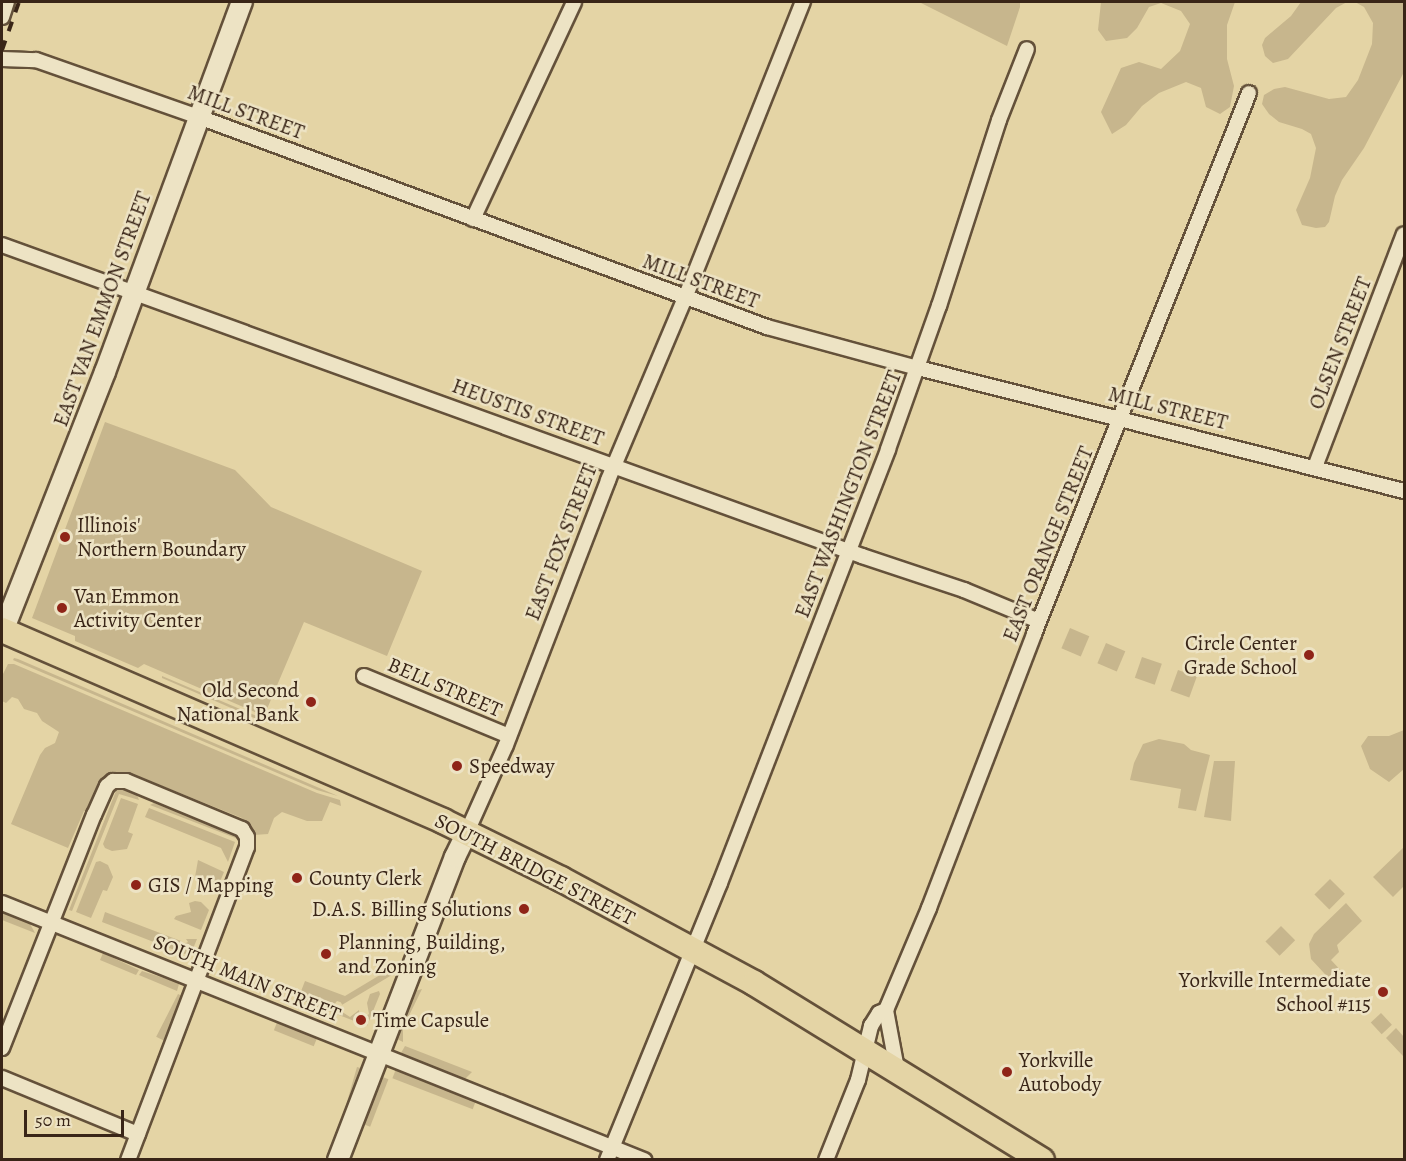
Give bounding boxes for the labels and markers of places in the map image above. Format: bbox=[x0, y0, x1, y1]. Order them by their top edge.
place label: Illinois' Northern Boundary bbox=[77, 512, 246, 562]
marker: Illinois' Northern Boundary bbox=[58, 530, 72, 544]
place label: Van Emmon Activity Center bbox=[74, 583, 201, 633]
marker: Van Emmon Activity Center bbox=[55, 601, 69, 615]
place label: Circle Center Grade School bbox=[1184, 630, 1297, 680]
marker: Circle Center Grade School bbox=[1302, 648, 1316, 662]
place label: Old Second National Bank bbox=[176, 677, 299, 727]
marker: Old Second National Bank bbox=[304, 695, 318, 709]
place label: Speedway bbox=[469, 753, 555, 779]
marker: Speedway bbox=[450, 759, 464, 773]
place label: County Clerk bbox=[309, 865, 422, 891]
marker: County Clerk bbox=[290, 871, 304, 885]
place label: GIS / Mapping bbox=[148, 872, 273, 898]
marker: GIS / Mapping bbox=[129, 878, 143, 892]
place label: D.A.S. Billing Solutions bbox=[311, 896, 512, 922]
marker: D.A.S. Billing Solutions bbox=[517, 902, 531, 916]
place label: Planning, Building, and Zoning bbox=[338, 929, 506, 979]
marker: Planning, Building, and Zoning bbox=[319, 947, 333, 961]
place label: Yorkville Intermediate School #115 bbox=[1179, 967, 1371, 1017]
marker: Yorkville Intermediate School #115 bbox=[1376, 985, 1390, 999]
place label: Time Capsule bbox=[373, 1007, 489, 1033]
marker: Time Capsule bbox=[354, 1013, 368, 1027]
place label: Yorkville Autobody bbox=[1019, 1047, 1101, 1097]
marker: Yorkville Autobody bbox=[1000, 1065, 1014, 1079]

